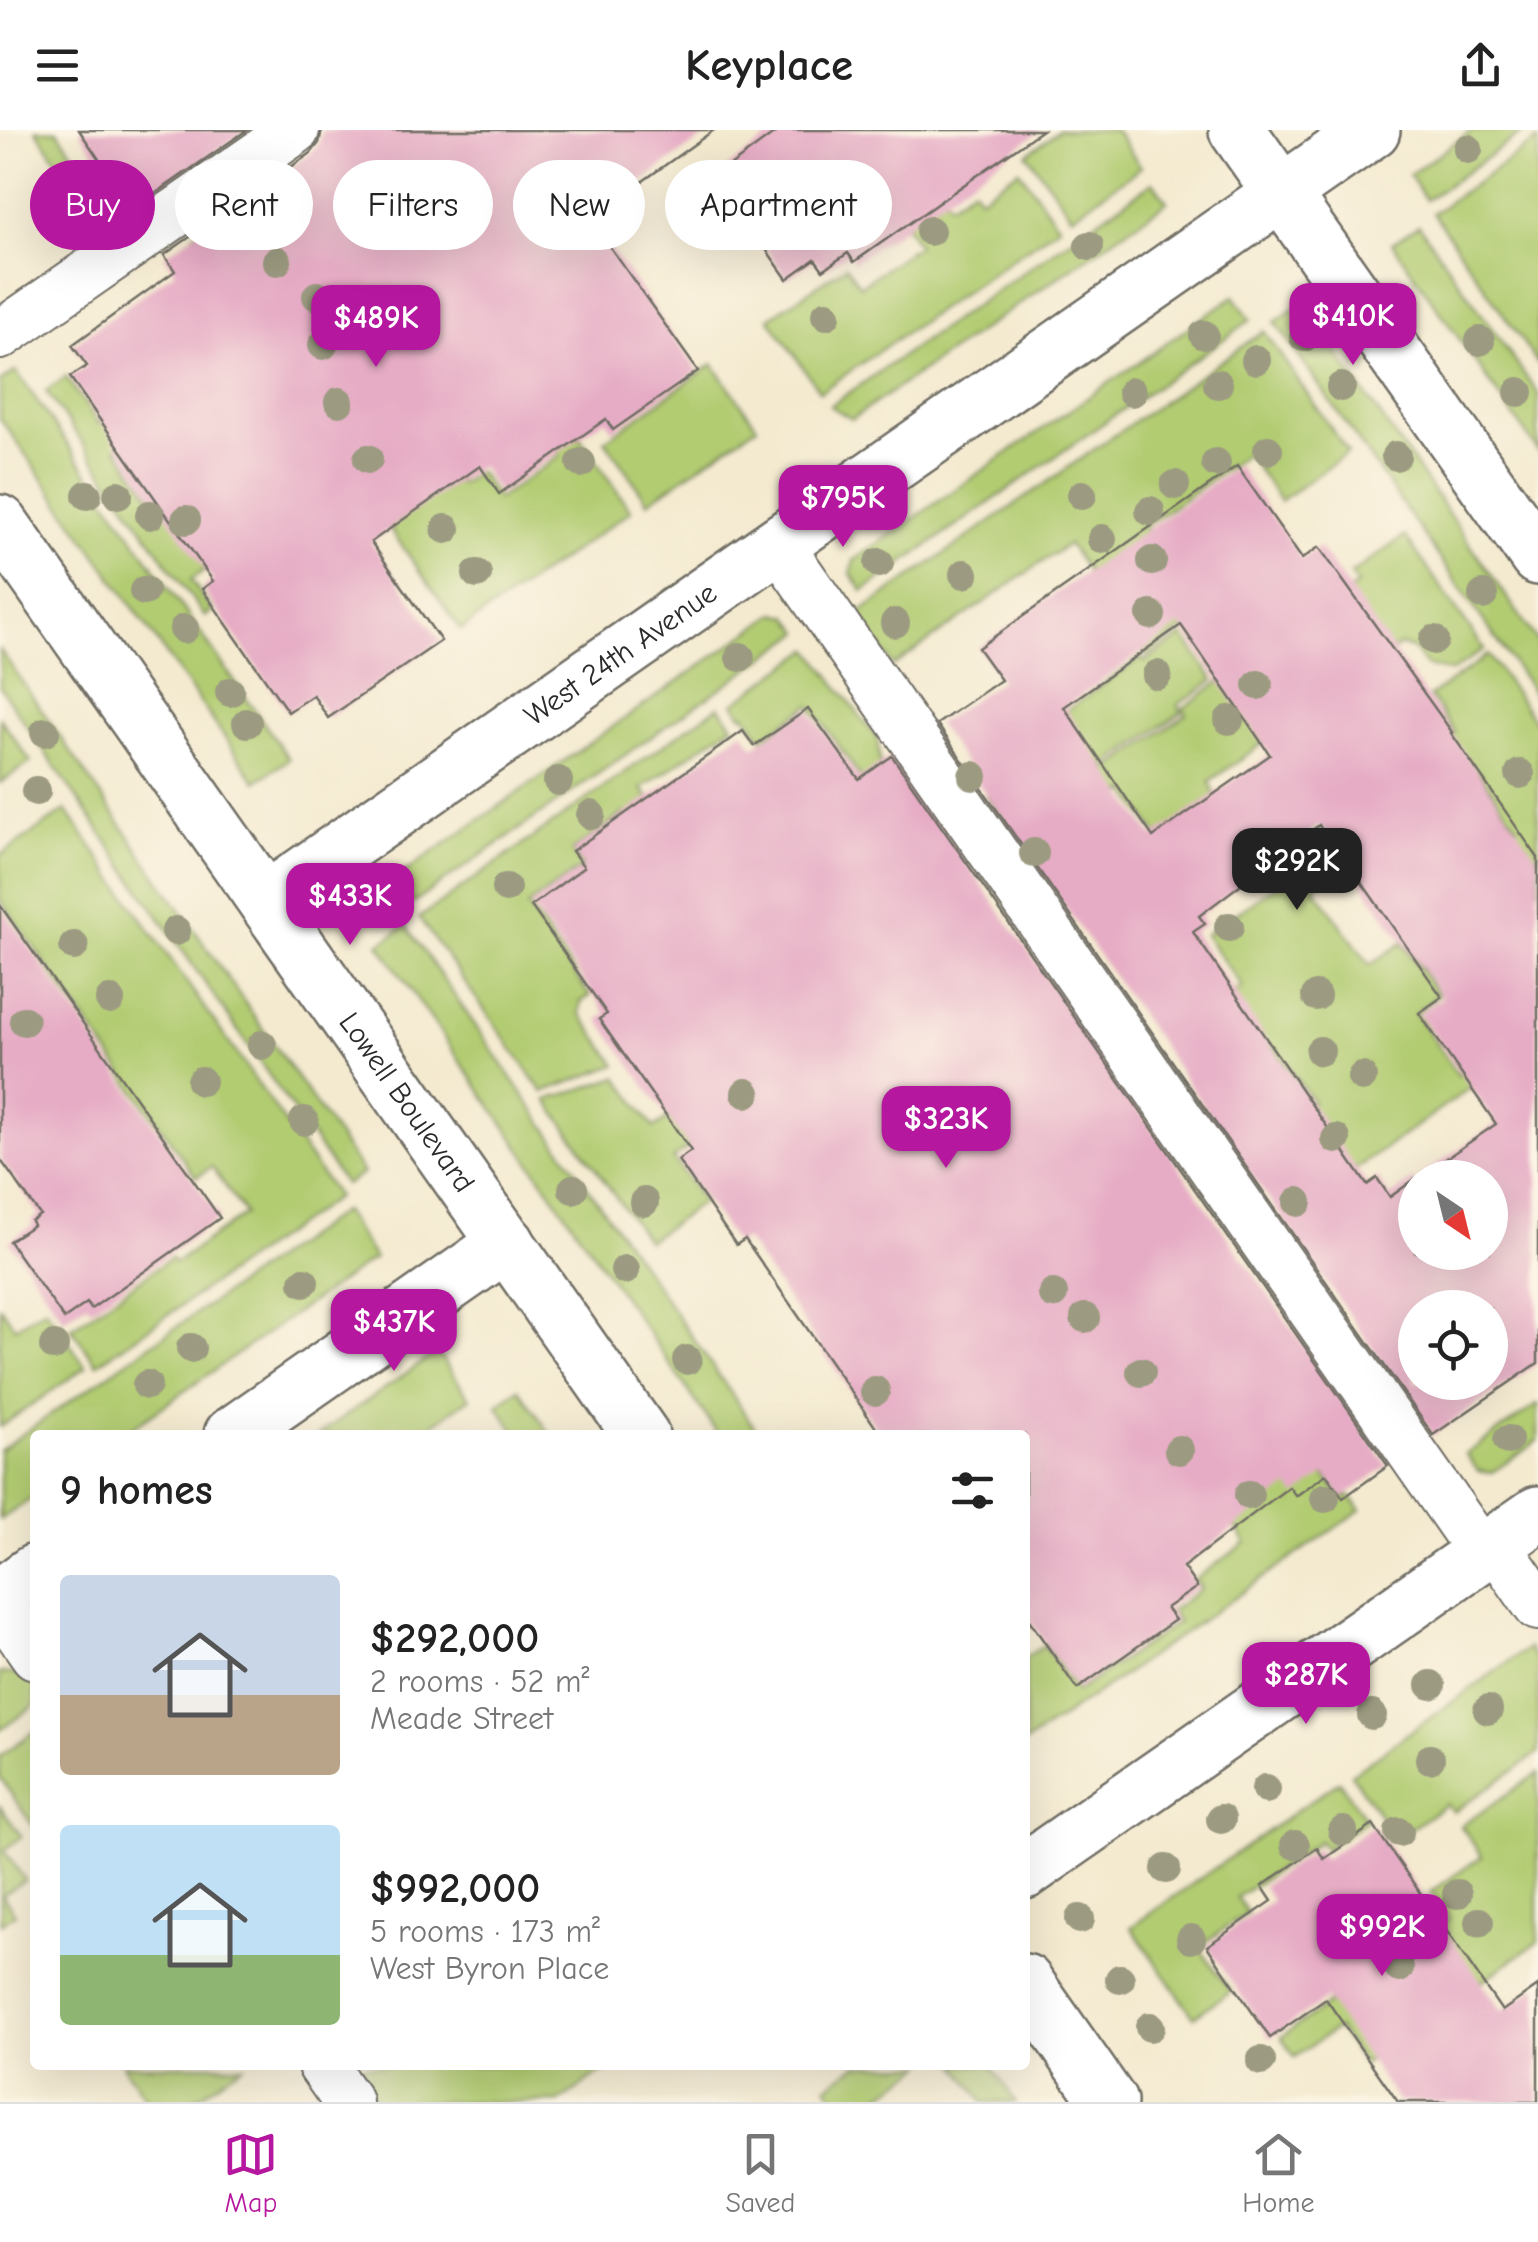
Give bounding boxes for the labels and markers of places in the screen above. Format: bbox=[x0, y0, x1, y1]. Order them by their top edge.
pin: $410K bbox=[1283, 283, 1423, 368]
pin: $489K bbox=[306, 285, 446, 370]
pin: $795K bbox=[773, 465, 913, 550]
pin: $292K bbox=[1227, 828, 1367, 913]
pin: $433K bbox=[280, 863, 420, 948]
pin: $323K bbox=[876, 1086, 1016, 1171]
pin: $437K bbox=[324, 1289, 464, 1374]
pin: $287K bbox=[1236, 1642, 1376, 1727]
pin: $992K bbox=[1312, 1894, 1452, 1979]

